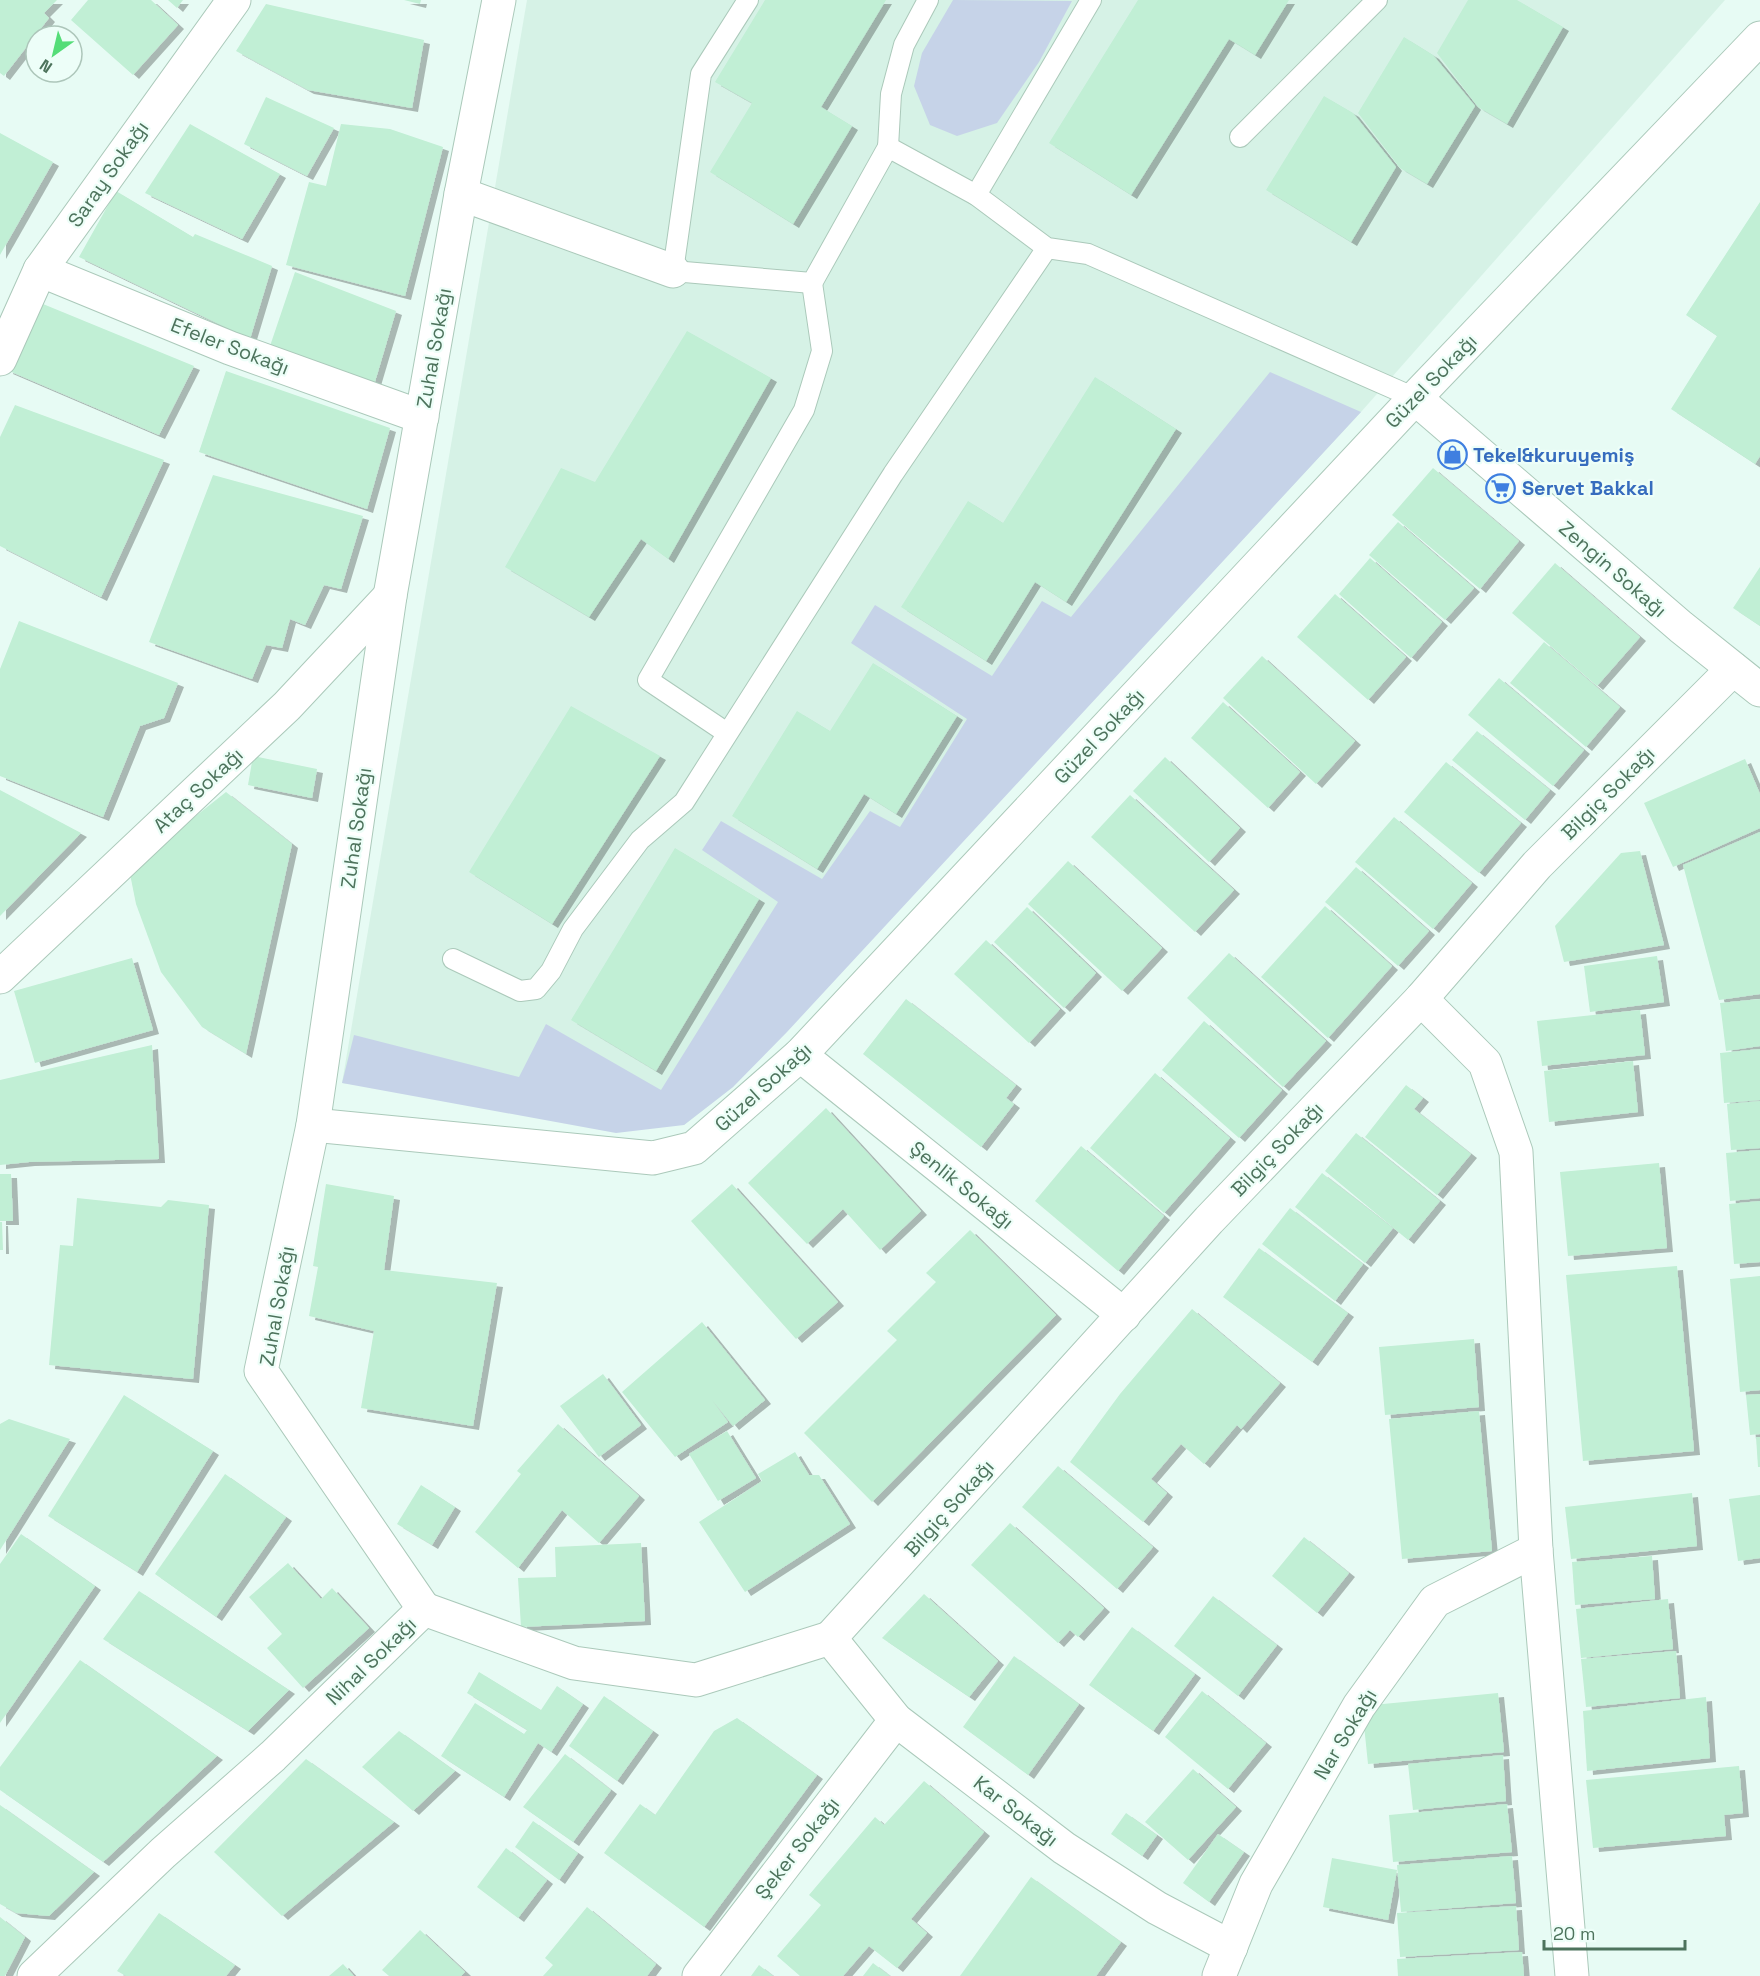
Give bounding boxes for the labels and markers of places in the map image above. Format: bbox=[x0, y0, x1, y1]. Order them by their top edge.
shop icon: Tekel&kuruyemiş bbox=[1436, 439, 1468, 471]
place label: Tekel&kuruyemiş bbox=[1473, 442, 1634, 468]
supermarket icon: Servet Bakkal bbox=[1485, 472, 1517, 504]
place label: Servet Bakkal bbox=[1522, 475, 1654, 501]

